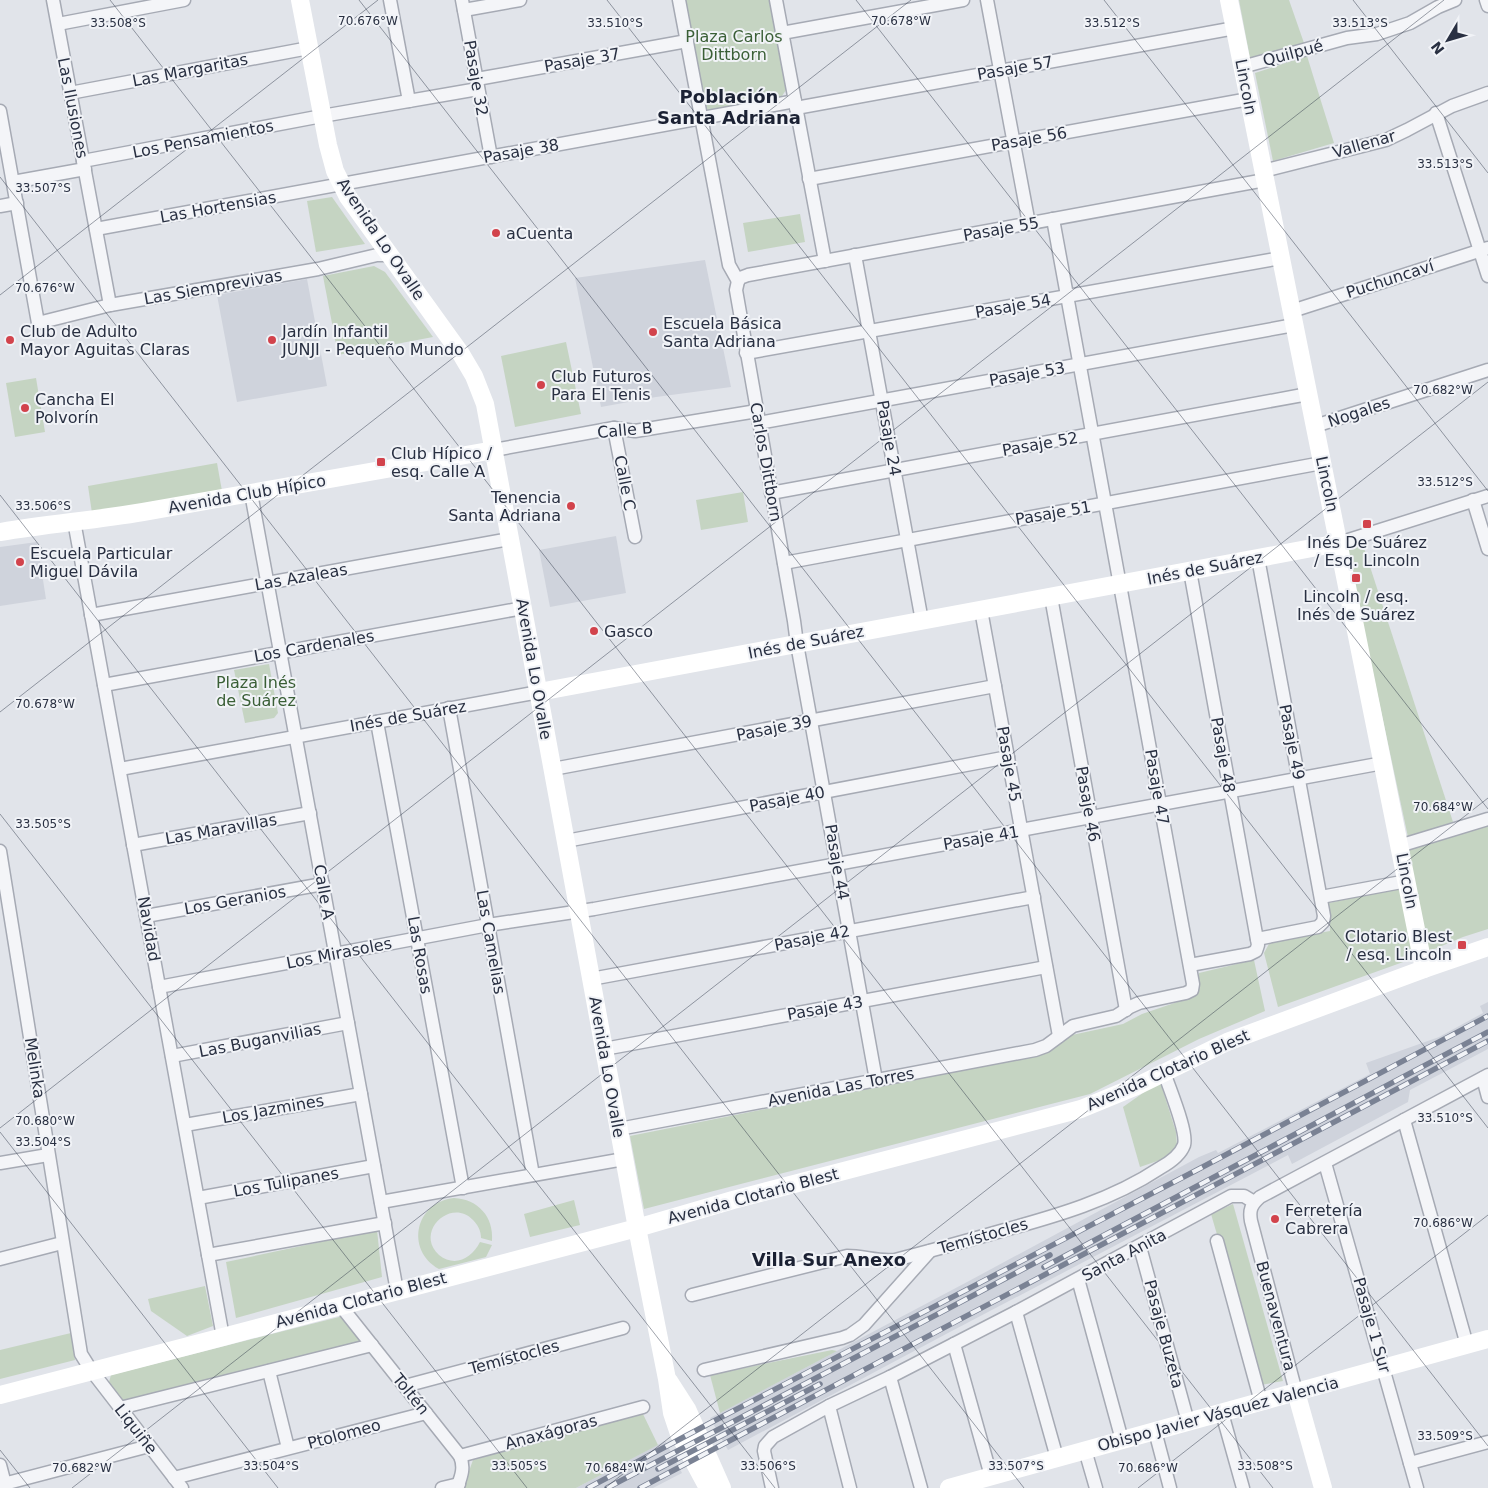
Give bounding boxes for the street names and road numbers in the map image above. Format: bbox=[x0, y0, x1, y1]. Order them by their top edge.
street label: Quilpué bbox=[1261, 36, 1325, 70]
street label: Pasaje 32 bbox=[460, 39, 492, 117]
street label: Pasaje 37 bbox=[543, 44, 621, 76]
street label: Las Margaritas bbox=[131, 49, 249, 91]
street label: Pasaje 57 bbox=[976, 52, 1054, 84]
street label: Las Ilusiones bbox=[54, 56, 92, 160]
street label: Lincoln bbox=[1231, 57, 1261, 117]
street label: Los Pensamientos bbox=[131, 116, 275, 162]
street label: Pasaje 56 bbox=[990, 123, 1068, 155]
street label: Vallenar bbox=[1330, 126, 1398, 162]
street label: Pasaje 38 bbox=[482, 135, 560, 167]
street label: Avenida Lo Ovalle bbox=[333, 174, 429, 304]
street label: Las Hortensias bbox=[158, 187, 278, 227]
street label: Pasaje 55 bbox=[962, 213, 1040, 245]
street label: Puchuncaví bbox=[1344, 256, 1437, 302]
street label: Las Siemprevivas bbox=[142, 265, 284, 309]
street label: Pasaje 54 bbox=[974, 290, 1052, 322]
street label: Pasaje 53 bbox=[988, 358, 1066, 390]
street label: Nogales bbox=[1325, 393, 1393, 431]
street label: Pasaje 24 bbox=[873, 399, 905, 477]
street label: Carlos Dittborn bbox=[746, 401, 786, 523]
street label: Calle B bbox=[596, 418, 654, 442]
street label: Pasaje 52 bbox=[1001, 428, 1079, 460]
street label: Calle C bbox=[610, 454, 640, 512]
street label: Lincoln bbox=[1312, 454, 1342, 514]
street label: Avenida Club Hípico bbox=[167, 471, 327, 517]
street label: Pasaje 51 bbox=[1014, 497, 1092, 529]
street label: Inés de Suárez bbox=[1145, 547, 1265, 589]
street label: Las Azaleas bbox=[253, 560, 349, 594]
street label: Avenida Lo Ovalle bbox=[512, 597, 556, 741]
street label: Inés de Suárez bbox=[746, 621, 866, 663]
street label: Los Cardenales bbox=[252, 626, 376, 666]
street label: Inés de Suárez bbox=[348, 696, 468, 736]
street label: Pasaje 49 bbox=[1275, 703, 1309, 781]
street label: Pasaje 39 bbox=[735, 711, 813, 745]
street label: Pasaje 48 bbox=[1207, 716, 1239, 794]
street label: Pasaje 45 bbox=[993, 725, 1025, 803]
street label: Pasaje 47 bbox=[1141, 748, 1173, 826]
street label: Pasaje 46 bbox=[1072, 765, 1104, 843]
street label: Pasaje 40 bbox=[748, 782, 826, 816]
street label: Las Maravillas bbox=[164, 810, 278, 848]
street label: Pasaje 41 bbox=[942, 822, 1020, 854]
street label: Pasaje 44 bbox=[821, 823, 853, 901]
street label: Lincoln bbox=[1392, 851, 1422, 911]
street label: Calle A bbox=[310, 863, 338, 921]
street label: Los Geranios bbox=[183, 882, 287, 918]
street label: Las Camelias bbox=[472, 888, 510, 996]
street label: Navidad bbox=[134, 895, 164, 963]
street label: Las Rosas bbox=[404, 915, 436, 995]
street label: Pasaje 42 bbox=[773, 921, 851, 955]
street label: Los Mirasoles bbox=[285, 933, 393, 973]
street label: Pasaje 43 bbox=[786, 992, 864, 1024]
street label: Avenida Lo Ovalle bbox=[585, 995, 629, 1139]
street label: Las Buganvilias bbox=[197, 1019, 323, 1061]
street label: Avenida Clotario Blest bbox=[1084, 1025, 1252, 1115]
street label: Melinka bbox=[21, 1036, 49, 1100]
street label: Avenida Las Torres bbox=[766, 1063, 916, 1111]
street label: Los Jazmines bbox=[221, 1091, 325, 1127]
street label: Los Tulipanes bbox=[232, 1163, 340, 1201]
street label: Avenida Clotario Blest bbox=[665, 1164, 841, 1228]
street label: Temístocles bbox=[935, 1214, 1030, 1258]
street label: Santa Anita bbox=[1079, 1225, 1169, 1285]
street label: Buenaventura bbox=[1252, 1259, 1300, 1373]
street label: Avenida Clotario Blest bbox=[273, 1268, 449, 1332]
street label: Pasaje 1 Sur bbox=[1349, 1275, 1395, 1375]
street label: Pasaje Buzeta bbox=[1140, 1278, 1188, 1390]
street label: Temístocles bbox=[466, 1336, 561, 1378]
street label: Toltén bbox=[388, 1369, 433, 1418]
street label: Obispo Javier Vásquez Valencia bbox=[1095, 1373, 1341, 1455]
street label: Liquiñe bbox=[111, 1400, 161, 1458]
street label: Anaxágoras bbox=[503, 1411, 599, 1453]
street label: Ptolomeo bbox=[305, 1415, 383, 1453]

